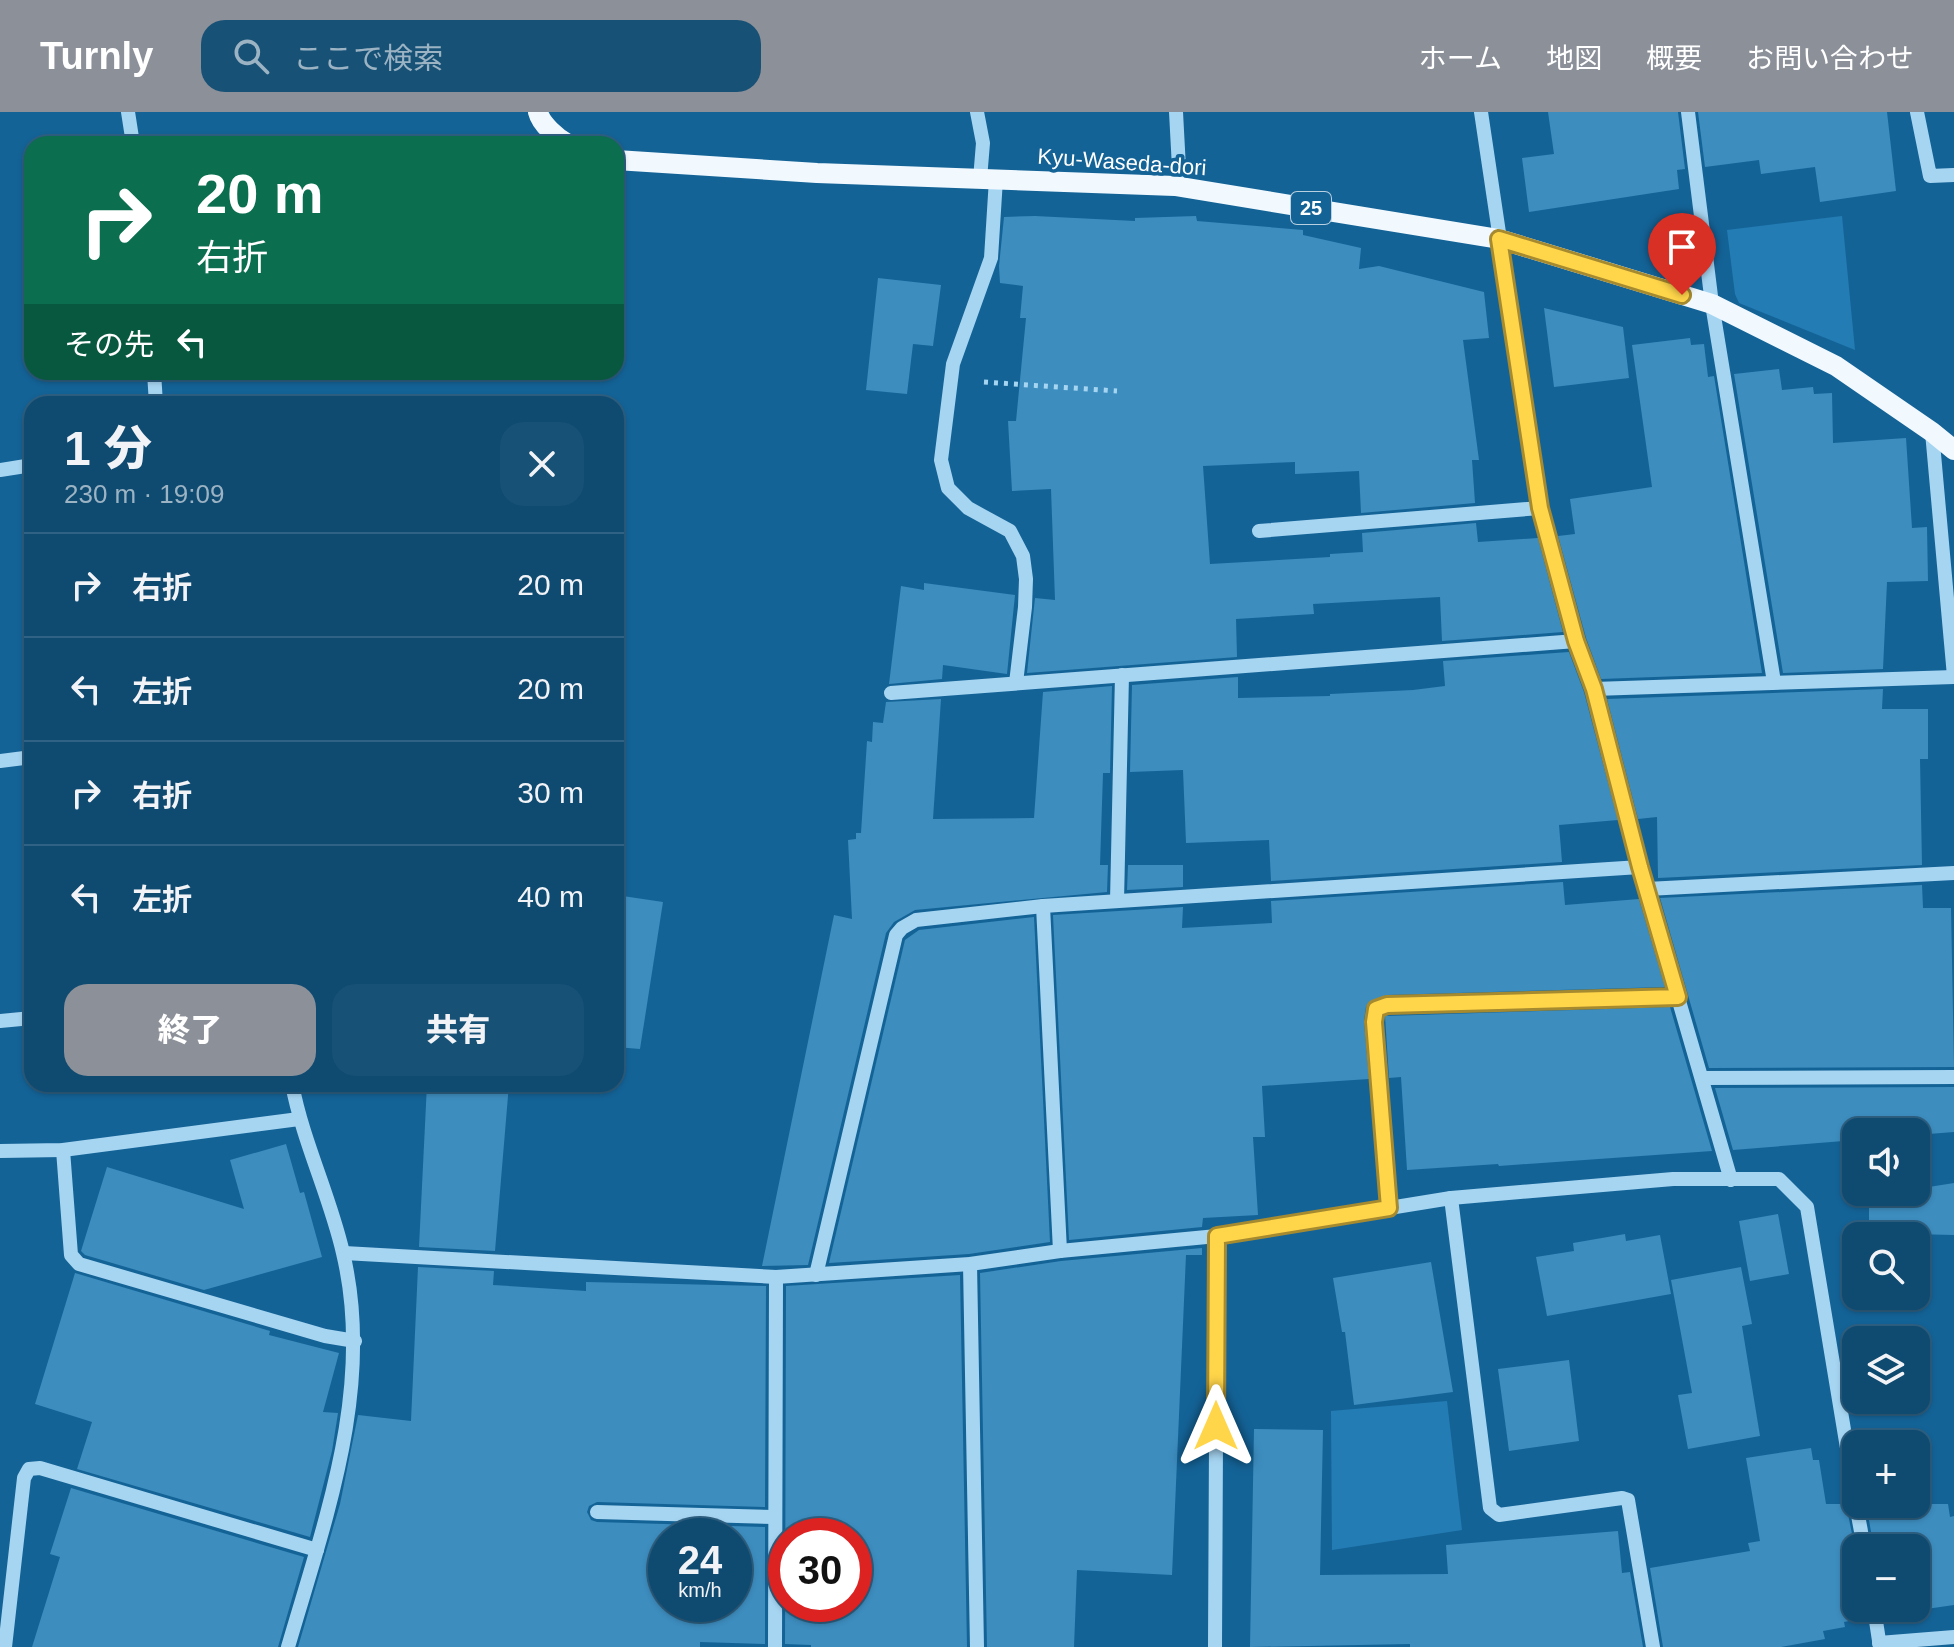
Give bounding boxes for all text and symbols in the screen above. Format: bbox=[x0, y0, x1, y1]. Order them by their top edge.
search box bbox=[201, 20, 761, 92]
icon: search bbox=[229, 34, 273, 78]
text: Turnly bbox=[40, 35, 153, 77]
text: ここで検索 bbox=[293, 42, 443, 75]
text: ホーム bbox=[1419, 43, 1502, 74]
text: 地図 bbox=[1546, 43, 1602, 74]
text: 概要 bbox=[1646, 43, 1702, 74]
text: お問い合わせ bbox=[1746, 43, 1914, 74]
street label: Kyu-Waseda-dori bbox=[1037, 144, 1207, 180]
text: 20 m bbox=[196, 162, 324, 225]
icon: right bbox=[64, 168, 168, 272]
road number: 25 bbox=[1291, 192, 1331, 224]
pin bbox=[1648, 213, 1716, 295]
icon: arrive bbox=[1660, 225, 1704, 269]
text: 右折 bbox=[196, 237, 268, 278]
icon: left bbox=[170, 320, 214, 364]
text: その先 bbox=[64, 328, 154, 361]
text: 1 分 bbox=[64, 422, 152, 475]
button: close bbox=[500, 422, 584, 506]
text: 230 m · 19:09 bbox=[64, 479, 224, 509]
icon: right bbox=[64, 563, 108, 607]
text: 20 m bbox=[517, 568, 584, 601]
text: 右折 bbox=[132, 571, 192, 604]
icon: left bbox=[64, 667, 108, 711]
text: 20 m bbox=[517, 672, 584, 705]
text: 左折 bbox=[132, 675, 192, 708]
icon: right bbox=[64, 771, 108, 815]
text: 30 m bbox=[517, 776, 584, 809]
text: 右折 bbox=[132, 779, 192, 812]
icon: left bbox=[64, 875, 108, 919]
text: 40 m bbox=[517, 880, 584, 913]
text: 左折 bbox=[132, 883, 192, 916]
button: 終了 bbox=[64, 984, 316, 1076]
button: 共有 bbox=[332, 984, 584, 1076]
map controls bbox=[1842, 1118, 1930, 1622]
button: sound bbox=[1842, 1118, 1930, 1206]
button: search bbox=[1842, 1222, 1930, 1310]
button: layers bbox=[1842, 1326, 1930, 1414]
position arrow bbox=[1174, 1384, 1258, 1468]
button: + bbox=[1842, 1430, 1930, 1518]
speed limit sign: 30 bbox=[768, 1518, 872, 1622]
button: − bbox=[1842, 1534, 1930, 1622]
text: 24 bbox=[678, 1538, 722, 1582]
text: km/h bbox=[678, 1579, 722, 1601]

